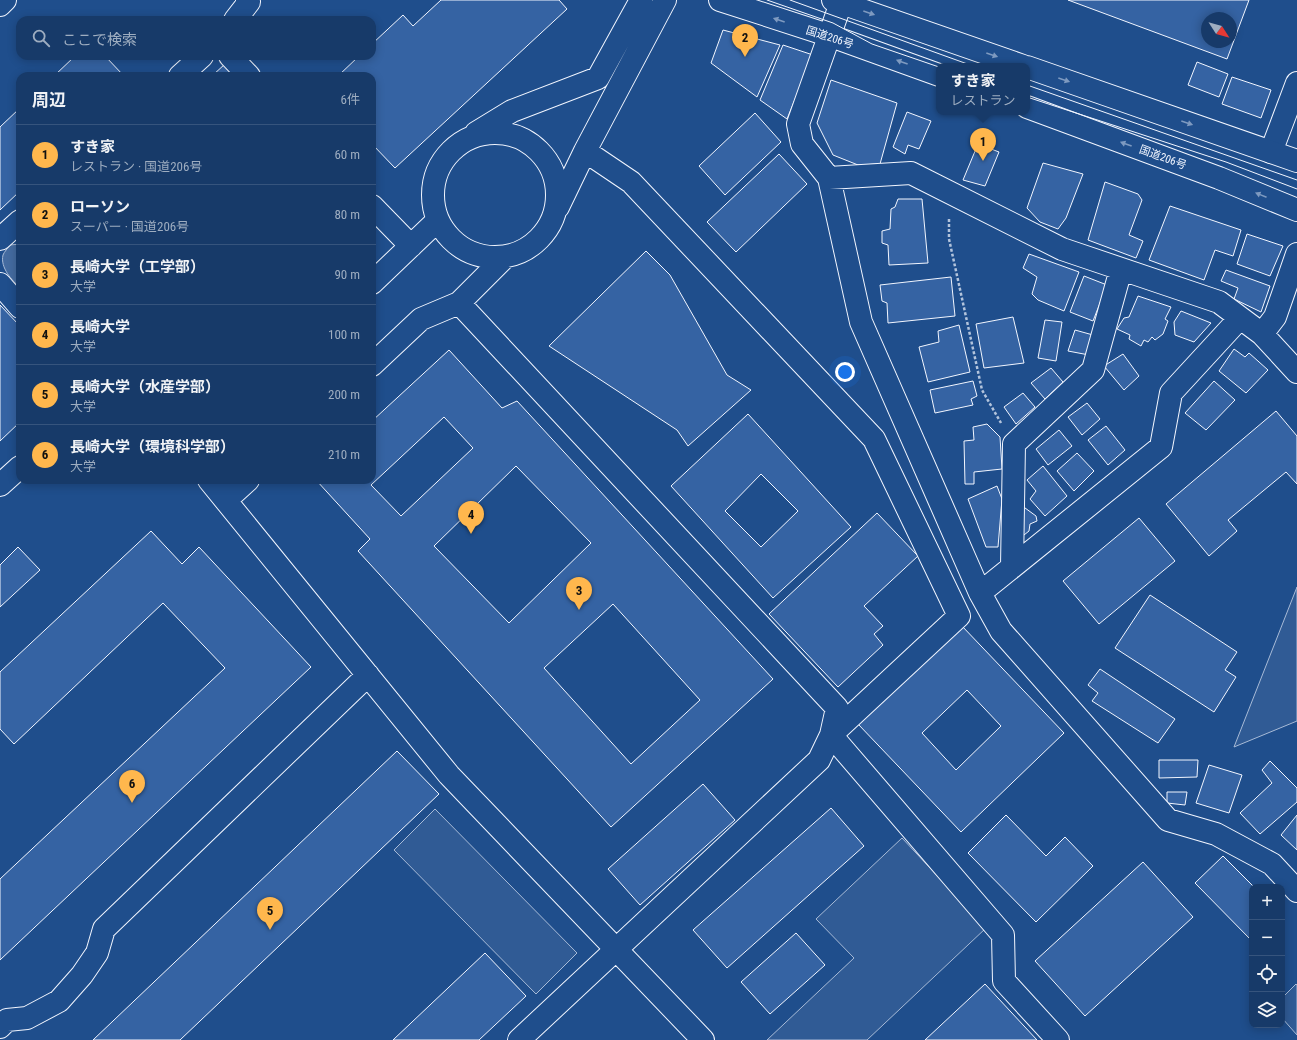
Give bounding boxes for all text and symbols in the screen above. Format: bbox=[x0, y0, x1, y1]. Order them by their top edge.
one-way arrow bbox=[864, 10, 876, 16]
north arrow bbox=[1201, 12, 1237, 48]
search box bbox=[16, 16, 376, 60]
one-way arrow bbox=[773, 17, 785, 23]
pin: 2 bbox=[732, 24, 758, 57]
street label: 国道206号 bbox=[804, 24, 855, 51]
icon: search bbox=[30, 27, 52, 49]
text: ここで検索 bbox=[62, 31, 137, 49]
one-way arrow bbox=[987, 53, 999, 59]
one-way arrow bbox=[896, 58, 908, 64]
popup bbox=[936, 63, 1030, 115]
text: すき家 bbox=[950, 72, 996, 90]
one-way arrow bbox=[1058, 77, 1070, 83]
text: 周辺 bbox=[32, 90, 66, 110]
text: 6件 bbox=[341, 92, 360, 107]
text: レストラン bbox=[950, 93, 1016, 108]
one-way arrow bbox=[1181, 120, 1193, 126]
pin: 1 bbox=[970, 128, 996, 161]
text: すき家 bbox=[70, 138, 115, 156]
one-way arrow bbox=[1120, 140, 1132, 146]
street label: 国道206号 bbox=[1137, 143, 1188, 172]
text: 1 bbox=[42, 147, 48, 162]
text: 60 m bbox=[334, 147, 360, 162]
text: レストラン · 国道206号 bbox=[70, 159, 202, 174]
one-way arrow bbox=[1255, 192, 1266, 198]
text: ローソン bbox=[70, 198, 130, 216]
text: 2 bbox=[42, 207, 48, 222]
text: 80 m bbox=[334, 207, 360, 222]
text: スーパー · 国道206号 bbox=[70, 219, 189, 234]
text: 長崎大学（工学部） bbox=[70, 258, 205, 276]
text: 3 bbox=[42, 267, 48, 282]
text: 90 m bbox=[334, 267, 360, 282]
text: 大学 bbox=[70, 279, 96, 294]
text: 長崎大学 bbox=[70, 318, 130, 336]
text: 4 bbox=[42, 327, 48, 342]
text: 100 m bbox=[328, 327, 360, 342]
text: 大学 bbox=[70, 339, 96, 354]
your location bbox=[835, 362, 855, 382]
text: 長崎大学（水産学部） bbox=[70, 378, 220, 396]
text: 5 bbox=[42, 387, 48, 402]
text: 200 m bbox=[328, 387, 360, 402]
text: 大学 bbox=[70, 399, 96, 414]
text: 長崎大学（環境科学部） bbox=[70, 438, 235, 456]
text: 6 bbox=[42, 447, 48, 462]
text: 210 m bbox=[328, 447, 360, 462]
text: 大学 bbox=[70, 459, 96, 474]
pin: 4 bbox=[458, 501, 484, 534]
pin: 3 bbox=[566, 577, 592, 610]
pin: 6 bbox=[119, 770, 145, 803]
map controls bbox=[1249, 884, 1285, 1028]
button: + bbox=[1249, 884, 1285, 920]
pin: 5 bbox=[257, 897, 283, 930]
button: − bbox=[1249, 920, 1285, 956]
button: locate bbox=[1249, 956, 1285, 992]
button: layers bbox=[1249, 992, 1285, 1028]

